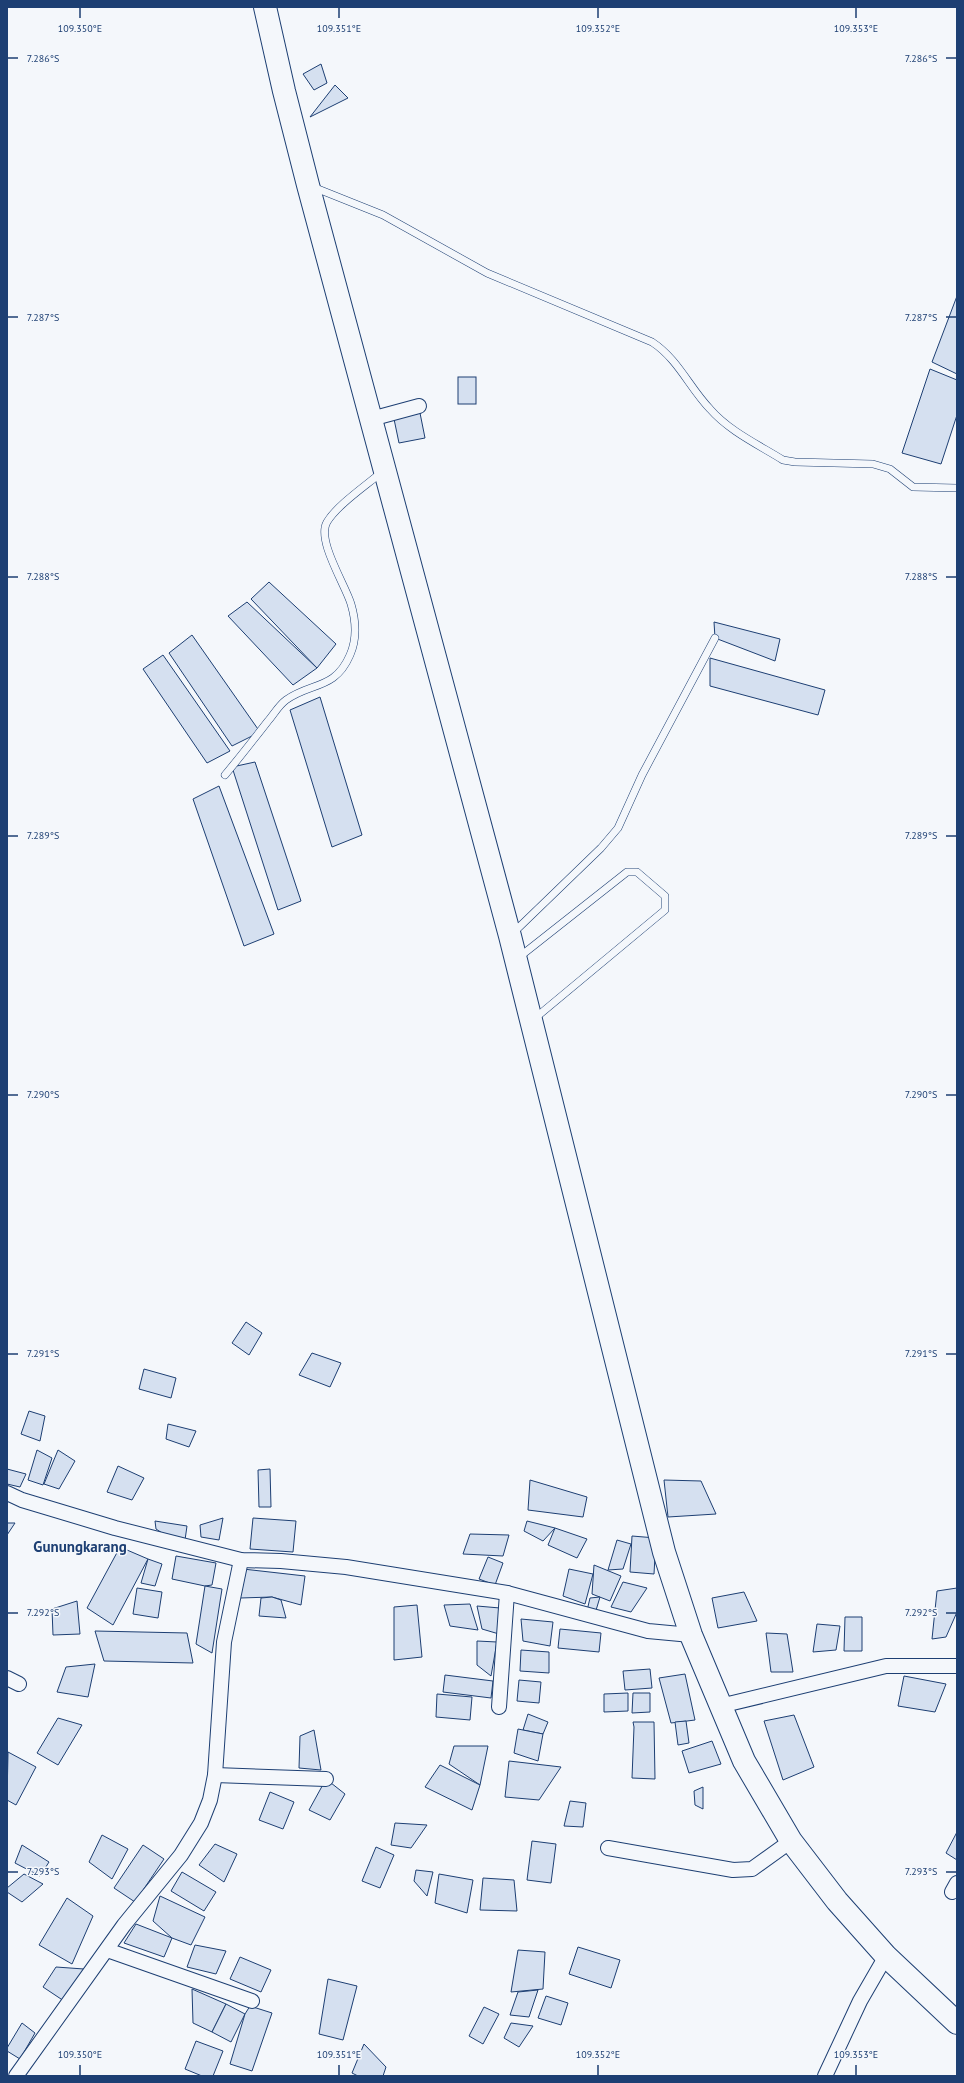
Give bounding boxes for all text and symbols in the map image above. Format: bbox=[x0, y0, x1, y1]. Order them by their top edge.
text: 109.350°E bbox=[58, 22, 102, 35]
text: 109.351°E bbox=[317, 22, 361, 35]
text: 109.352°E bbox=[576, 22, 620, 35]
text: 109.353°E bbox=[834, 22, 878, 35]
text: 7.286°S bbox=[27, 52, 59, 65]
text: 7.286°S bbox=[905, 52, 937, 65]
text: 7.287°S bbox=[27, 311, 59, 324]
text: 7.287°S bbox=[905, 311, 937, 324]
text: 7.288°S bbox=[27, 570, 59, 583]
text: 7.288°S bbox=[905, 570, 937, 583]
text: 7.289°S bbox=[27, 829, 59, 842]
text: 7.289°S bbox=[905, 829, 937, 842]
text: 7.290°S bbox=[27, 1088, 59, 1101]
text: 7.290°S bbox=[905, 1088, 937, 1101]
text: 7.291°S bbox=[27, 1347, 59, 1360]
text: 7.291°S bbox=[905, 1347, 937, 1360]
district label: Gunungkarang bbox=[33, 1537, 127, 1556]
text: 7.292°S bbox=[27, 1606, 59, 1619]
text: 7.292°S bbox=[905, 1606, 937, 1619]
text: 7.293°S bbox=[27, 1865, 59, 1878]
text: 7.293°S bbox=[905, 1865, 937, 1878]
text: 109.350°E bbox=[58, 2048, 102, 2061]
text: 109.351°E bbox=[317, 2048, 361, 2061]
text: 109.352°E bbox=[576, 2048, 620, 2061]
text: 109.353°E bbox=[834, 2048, 878, 2061]

